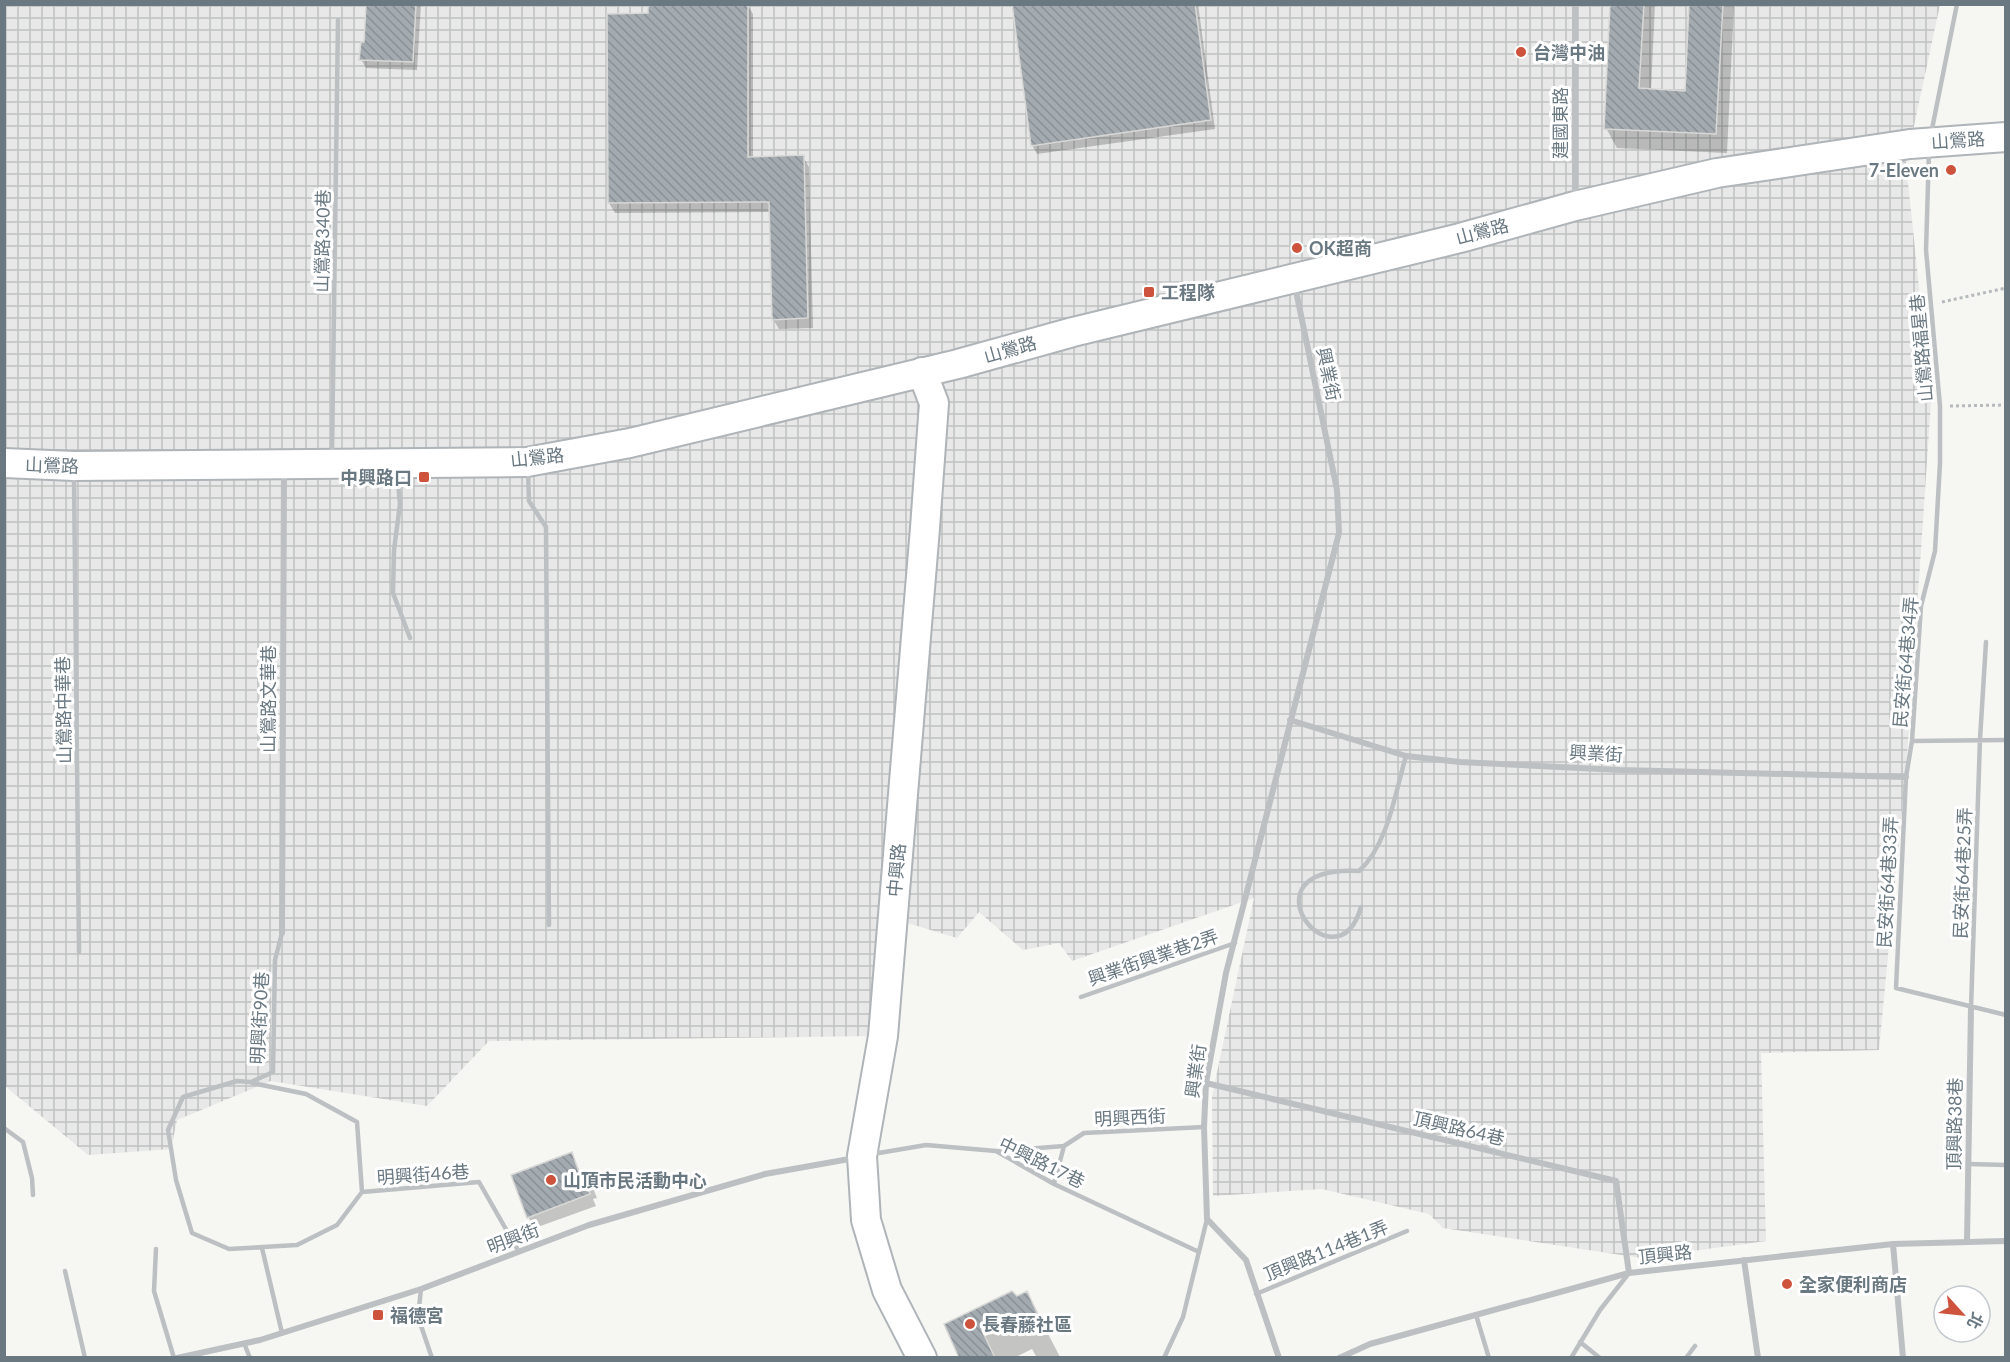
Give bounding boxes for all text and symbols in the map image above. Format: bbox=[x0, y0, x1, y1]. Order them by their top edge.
place label: 台灣中油 bbox=[1533, 41, 1605, 63]
marker: 台灣中油 bbox=[1514, 45, 1528, 59]
street label: 建國東路 bbox=[1549, 87, 1571, 159]
street label: 山鶯路 bbox=[1930, 127, 1986, 153]
place label: 7-Eleven bbox=[1869, 159, 1939, 181]
marker: 7-Eleven bbox=[1944, 163, 1958, 177]
street label: 山鶯路340巷 bbox=[310, 189, 334, 293]
street label: 山鶯路 bbox=[1453, 213, 1511, 249]
place label: OK超商 bbox=[1309, 237, 1372, 259]
marker: OK超商 bbox=[1290, 241, 1304, 255]
place label: 工程隊 bbox=[1161, 281, 1215, 303]
marker: 工程隊 bbox=[1142, 285, 1156, 299]
street label: 山鶯路福星巷 bbox=[1905, 293, 1937, 403]
street label: 山鶯路 bbox=[981, 331, 1039, 367]
street label: 興業街 bbox=[1313, 345, 1345, 403]
street label: 山鶯路 bbox=[509, 443, 565, 471]
street label: 山鶯路 bbox=[25, 453, 79, 477]
place label: 中興路口 bbox=[340, 466, 412, 488]
marker: 中興路口 bbox=[417, 470, 431, 484]
street label: 民安街64巷34弄 bbox=[1888, 595, 1922, 729]
street label: 山鶯路文華巷 bbox=[257, 645, 279, 753]
street label: 山鶯路中華巷 bbox=[51, 656, 75, 764]
street label: 興業街 bbox=[1568, 741, 1624, 765]
street label: 民安街64巷25弄 bbox=[1949, 807, 1975, 939]
street label: 民安街64巷33弄 bbox=[1873, 816, 1901, 948]
street label: 中興路 bbox=[883, 842, 909, 898]
street label: 興業街興業巷2弄 bbox=[1085, 924, 1221, 990]
street label: 明興街90巷 bbox=[246, 971, 272, 1065]
street label: 興業街 bbox=[1180, 1043, 1210, 1099]
street label: 頂興路38巷 bbox=[1942, 1077, 1966, 1171]
street label: 明興西街 bbox=[1093, 1104, 1167, 1130]
street label: 頂興路64巷 bbox=[1411, 1107, 1507, 1149]
street label: 中興路17巷 bbox=[995, 1132, 1089, 1192]
street label: 明興街46巷 bbox=[376, 1160, 470, 1188]
place label: 山頂市民活動中心 bbox=[563, 1169, 707, 1191]
marker: 山頂市民活動中心 bbox=[544, 1173, 558, 1187]
street label: 頂興路114巷1弄 bbox=[1261, 1215, 1391, 1285]
street label: 明興街 bbox=[484, 1218, 542, 1258]
street label: 頂興路 bbox=[1637, 1240, 1693, 1268]
place label: 全家便利商店 bbox=[1799, 1273, 1907, 1295]
marker: 全家便利商店 bbox=[1780, 1277, 1794, 1291]
north arrow bbox=[1932, 1284, 1992, 1344]
place label: 福德宮 bbox=[390, 1304, 444, 1326]
marker: 福德宮 bbox=[371, 1308, 385, 1322]
text: 北 bbox=[1964, 1310, 1988, 1332]
place label: 長春藤社區 bbox=[982, 1313, 1072, 1335]
marker: 長春藤社區 bbox=[963, 1317, 977, 1331]

